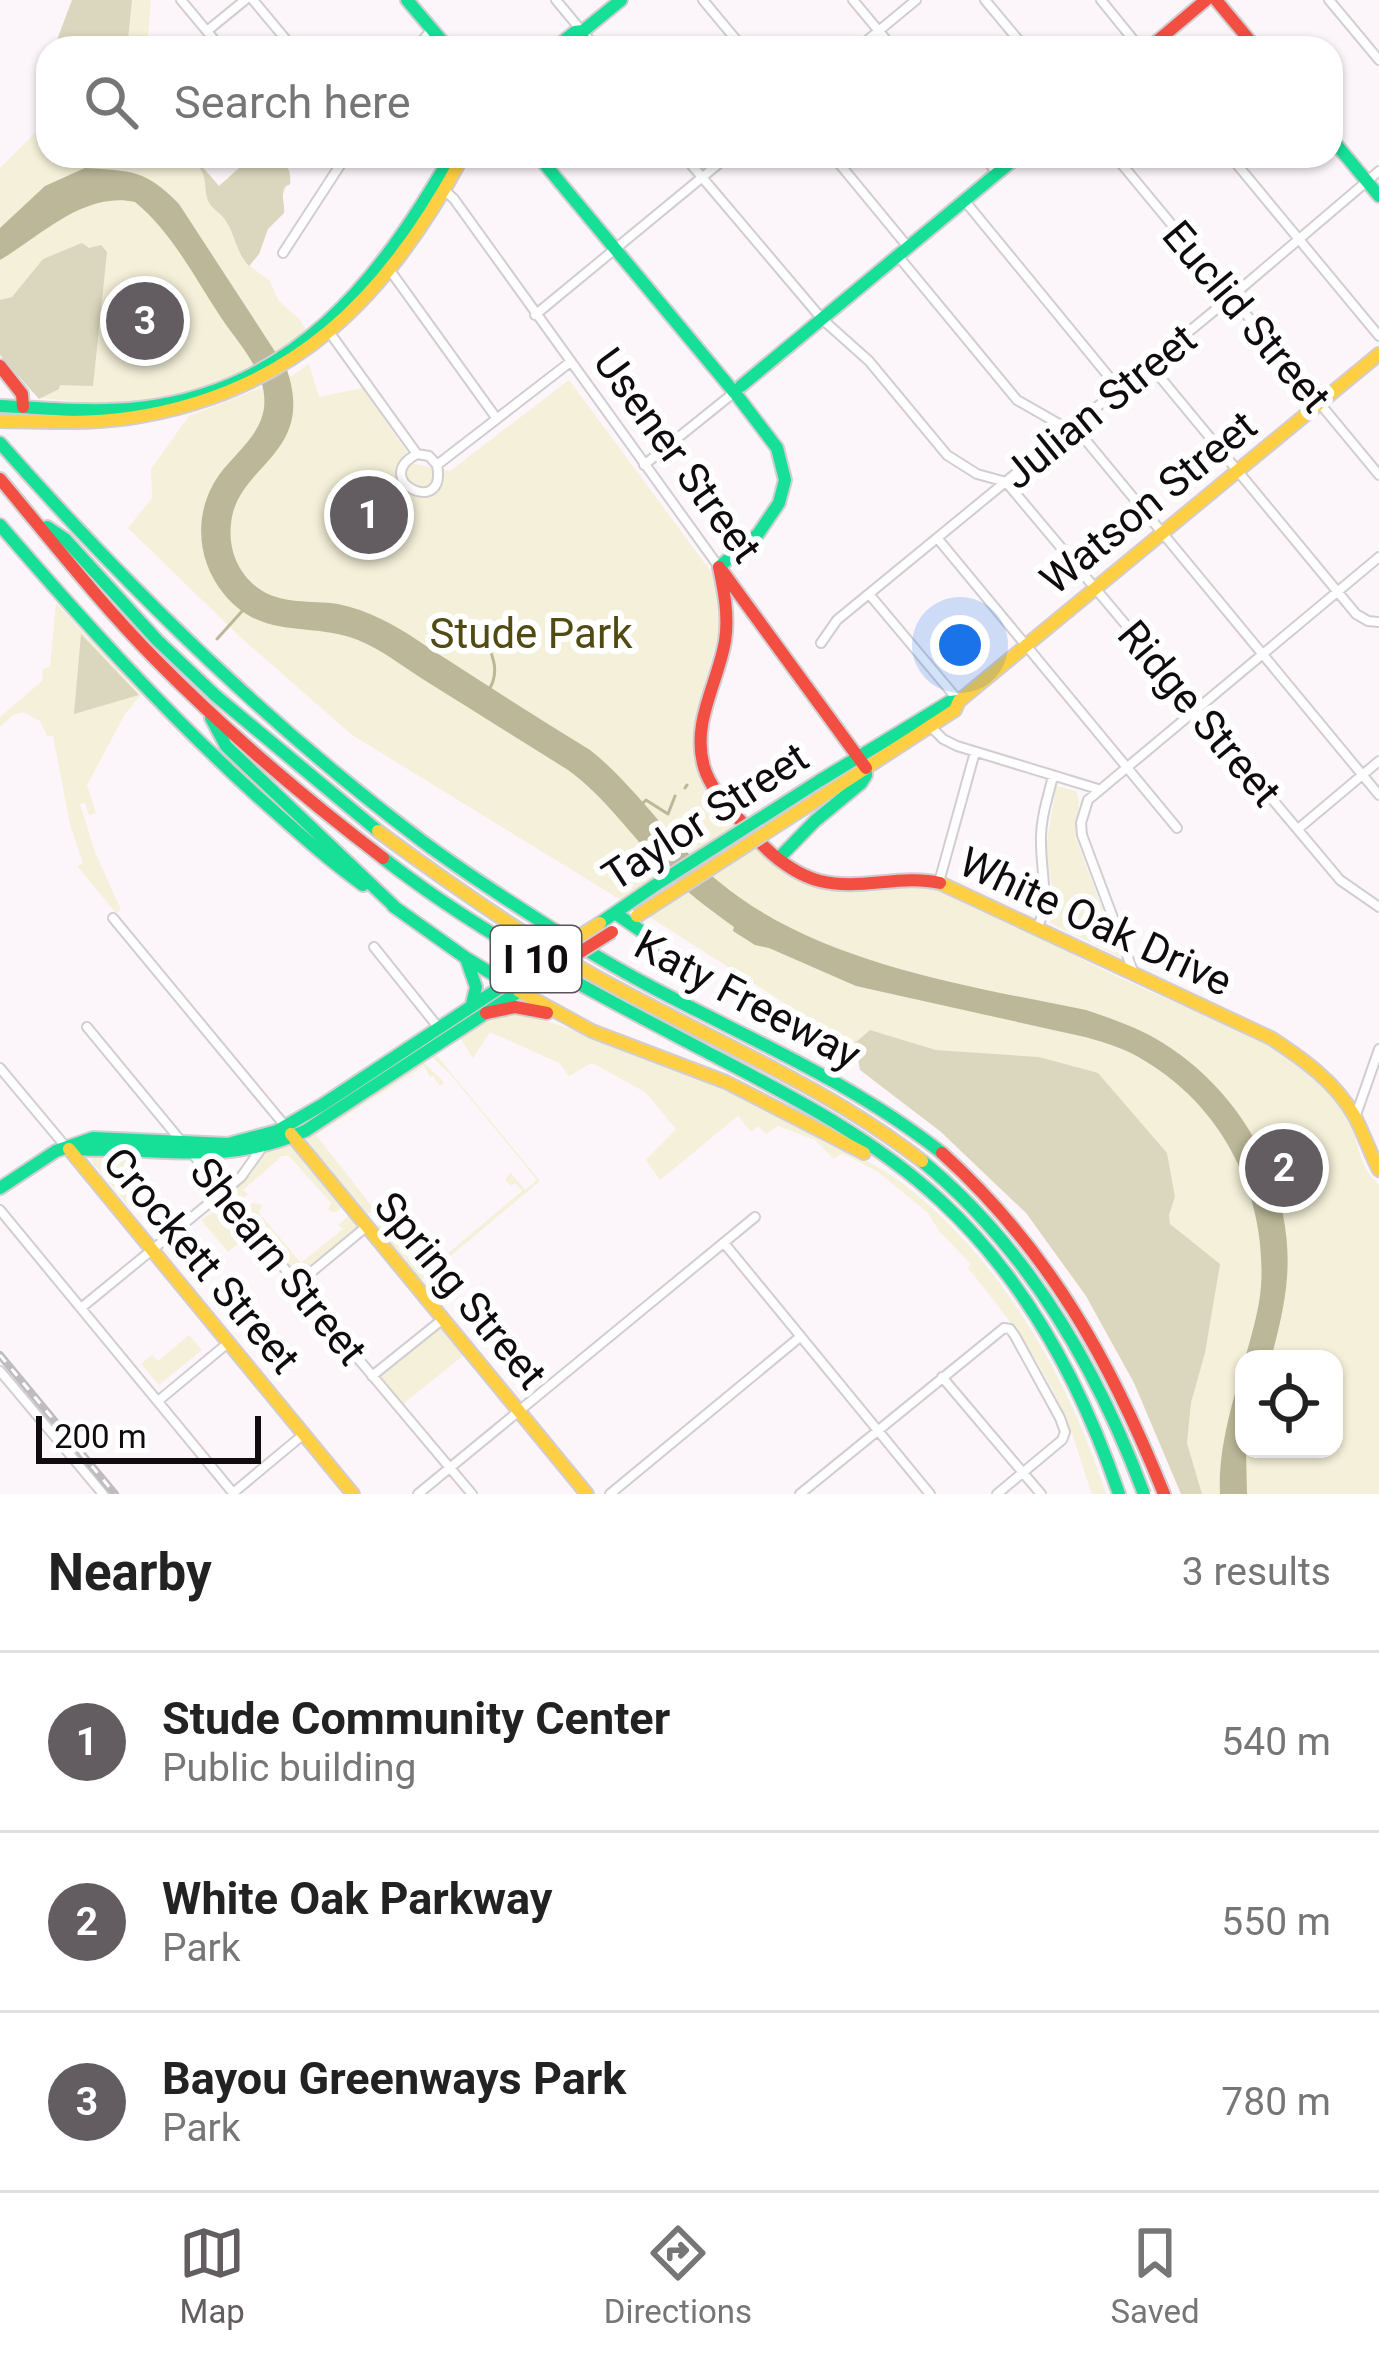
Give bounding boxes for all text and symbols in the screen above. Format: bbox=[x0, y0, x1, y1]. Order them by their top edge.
search box bbox=[36, 36, 1343, 168]
icon: search bbox=[78, 69, 144, 135]
text: Search here bbox=[174, 76, 411, 129]
street label: Euclid Street bbox=[1153, 211, 1341, 422]
pin: 3 bbox=[106, 276, 184, 366]
street label: Julian Street bbox=[993, 314, 1206, 499]
street label: Usener Street bbox=[584, 339, 772, 572]
street label: Watson Street bbox=[1031, 401, 1266, 604]
pin: 1 bbox=[330, 470, 408, 560]
park label: Stude Park bbox=[430, 609, 633, 658]
street label: Ridge Street bbox=[1108, 611, 1291, 816]
your location bbox=[930, 615, 990, 675]
street label: Taylor Street bbox=[593, 732, 817, 901]
street label: White Oak Drive bbox=[952, 837, 1240, 1006]
street label: Katy Freeway bbox=[627, 920, 869, 1079]
road number: I 10 bbox=[491, 926, 581, 992]
pin: 2 bbox=[1245, 1123, 1323, 1213]
street label: Crockett Street bbox=[93, 1138, 310, 1383]
street label: Shearn Street bbox=[180, 1148, 377, 1375]
street label: Spring Street bbox=[364, 1182, 557, 1398]
map controls bbox=[1235, 1350, 1343, 1458]
button: locate bbox=[1235, 1350, 1343, 1458]
scale bar bbox=[36, 1410, 261, 1463]
text: 200 m bbox=[54, 1417, 147, 1456]
text: Nearby bbox=[48, 1543, 212, 1602]
text: 3 results bbox=[1182, 1549, 1331, 1595]
text: Stude Community Center bbox=[162, 1692, 670, 1745]
text: 1 bbox=[76, 1719, 98, 1765]
text: 540 m bbox=[1221, 1719, 1331, 1765]
text: Public building bbox=[162, 1745, 416, 1791]
text: White Oak Parkway bbox=[162, 1872, 552, 1925]
text: 2 bbox=[76, 1899, 98, 1945]
text: 550 m bbox=[1221, 1899, 1331, 1945]
text: Park bbox=[162, 1925, 241, 1971]
text: Bayou Greenways Park bbox=[162, 2052, 626, 2105]
text: 3 bbox=[76, 2079, 98, 2125]
text: 780 m bbox=[1221, 2079, 1331, 2125]
text: Park bbox=[162, 2105, 241, 2151]
tab: Map bbox=[179, 2220, 245, 2331]
tab: Directions bbox=[604, 2220, 752, 2331]
tab: Saved bbox=[1111, 2220, 1200, 2331]

